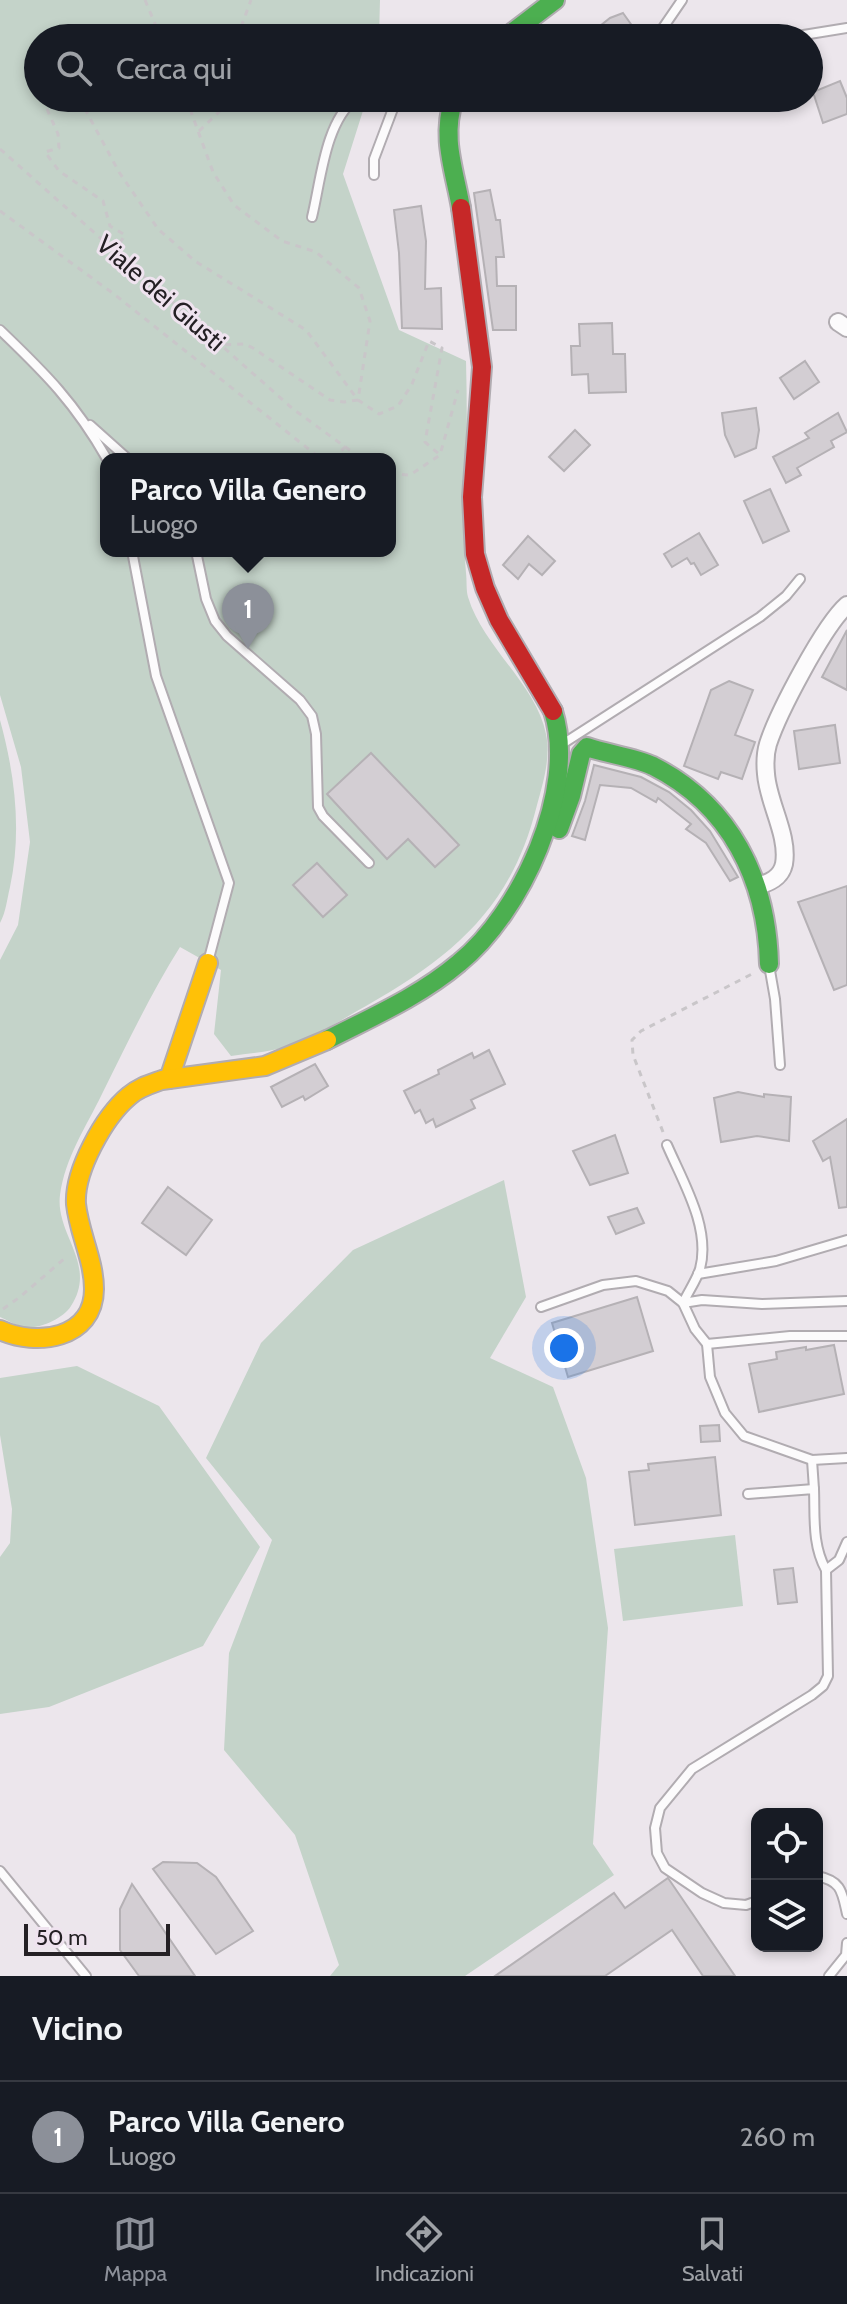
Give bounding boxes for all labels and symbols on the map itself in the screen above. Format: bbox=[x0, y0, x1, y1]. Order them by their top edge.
street label: Viale dei Giusti bbox=[90, 228, 232, 358]
pin: 1 bbox=[222, 583, 274, 649]
your location bbox=[544, 1328, 584, 1368]
scale bar bbox=[24, 1920, 170, 1956]

